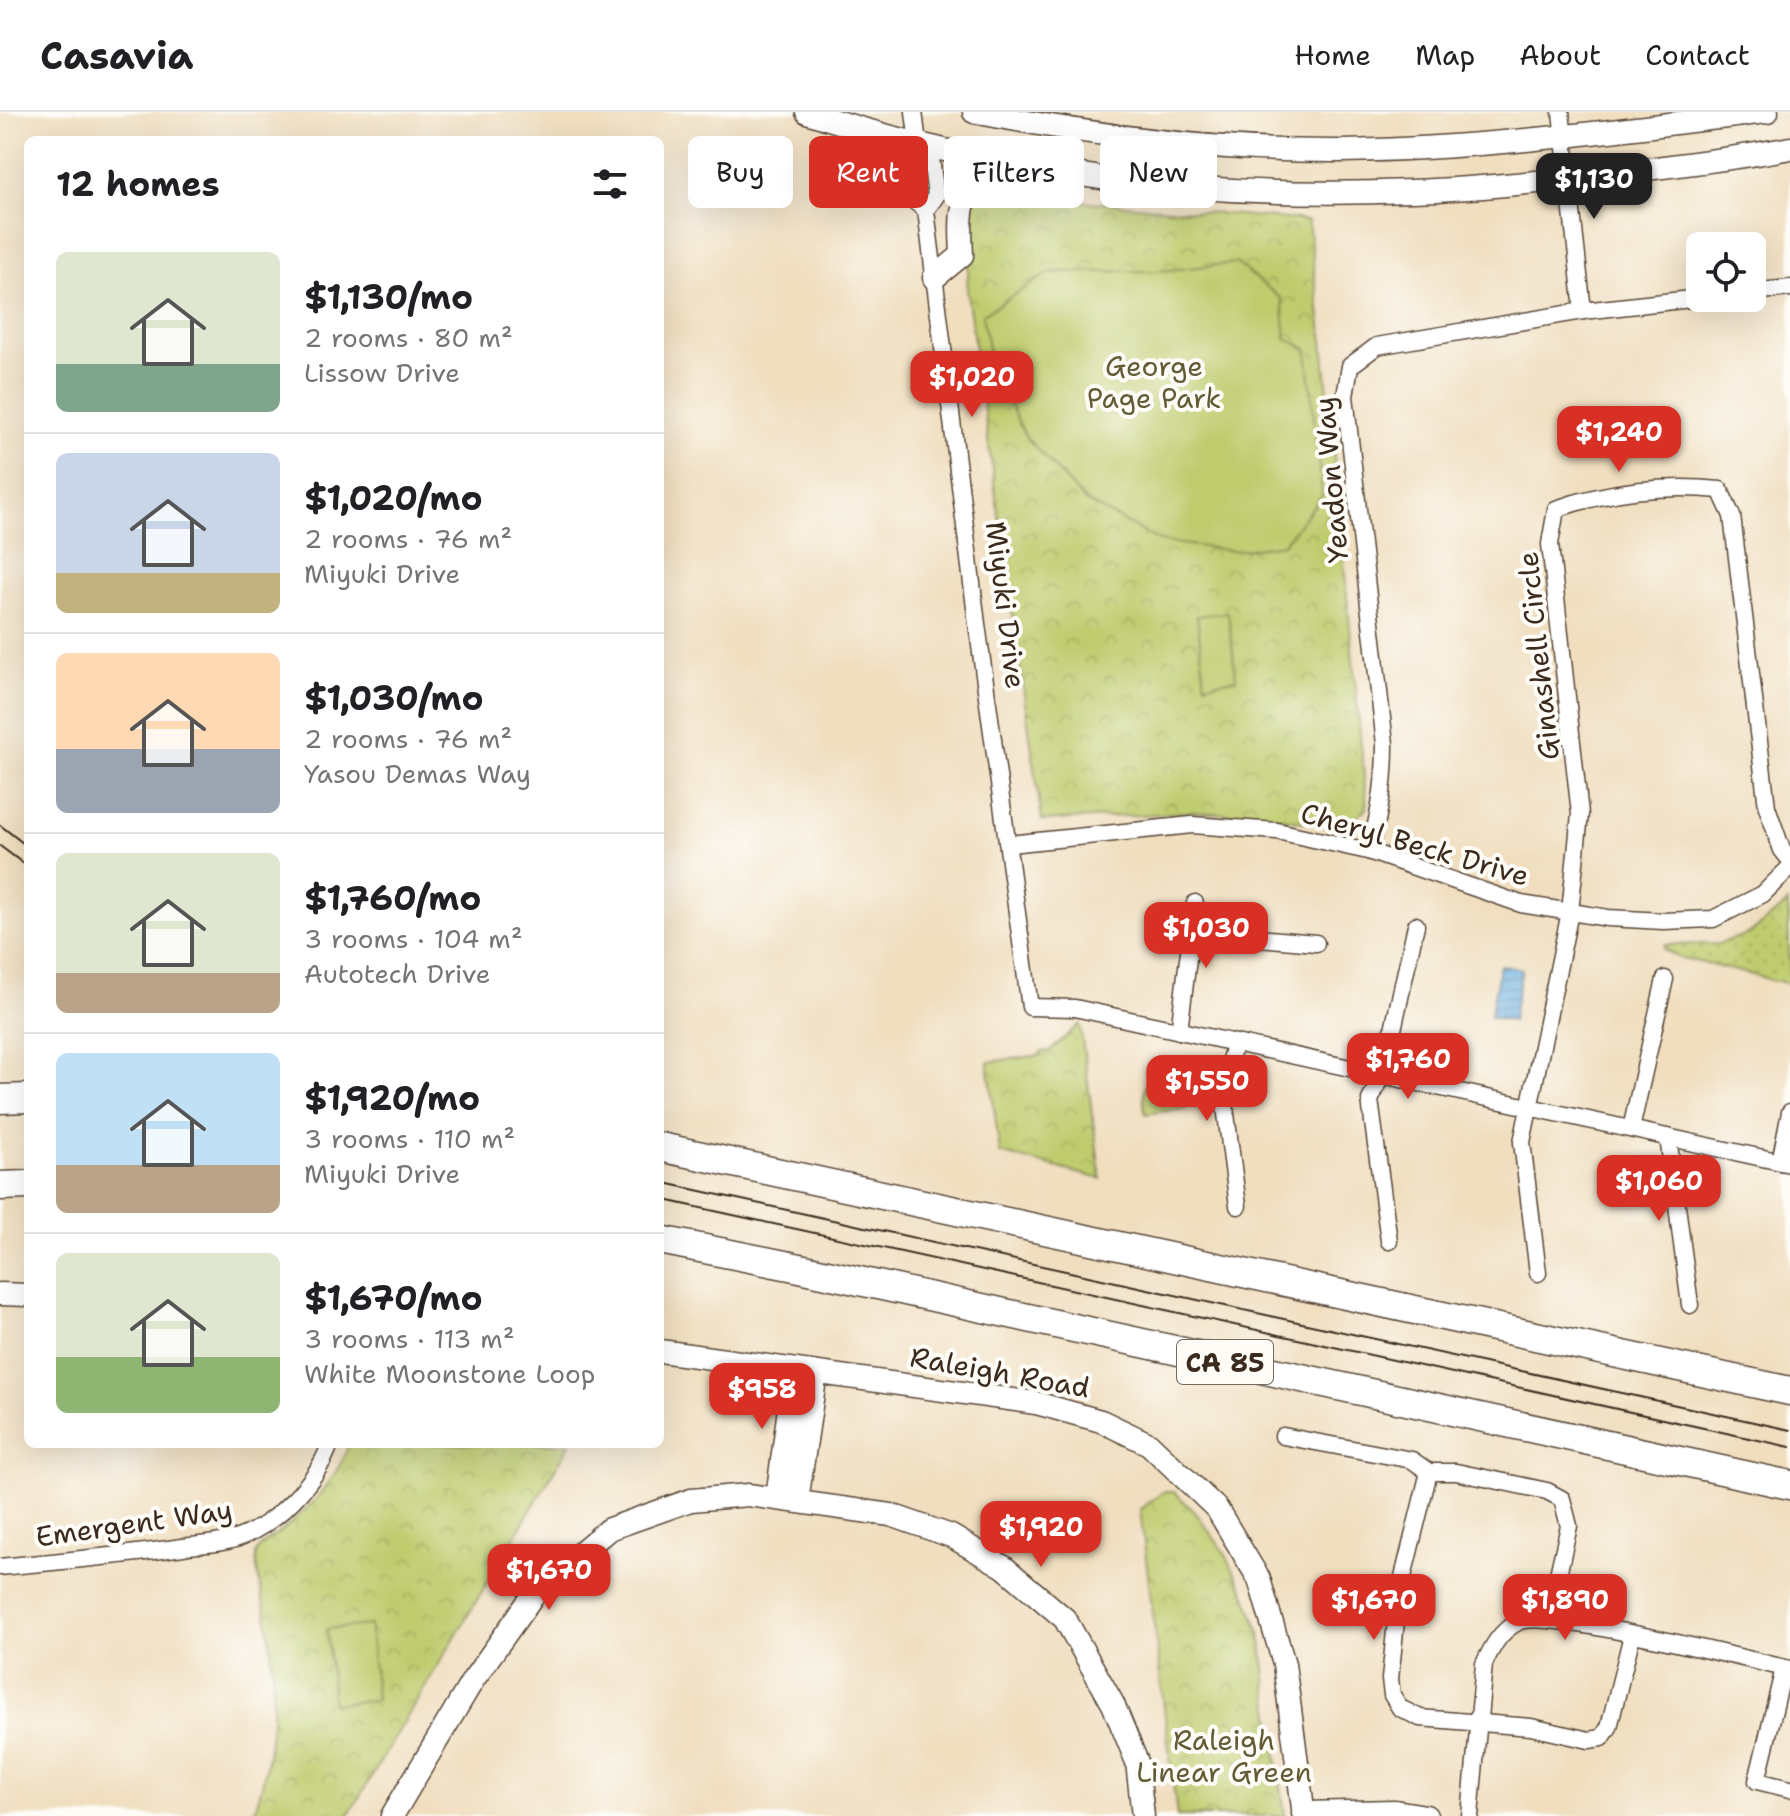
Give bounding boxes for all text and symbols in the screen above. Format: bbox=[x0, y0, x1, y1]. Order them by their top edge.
text: Casavia bbox=[40, 30, 193, 81]
text: Home bbox=[1294, 36, 1371, 74]
text: Map bbox=[1415, 36, 1475, 74]
text: About bbox=[1519, 36, 1601, 74]
text: Contact bbox=[1645, 36, 1750, 74]
chip: Buy bbox=[688, 136, 793, 208]
chip: Rent bbox=[809, 136, 928, 208]
chip: Filters bbox=[944, 136, 1084, 208]
chip: New bbox=[1100, 136, 1217, 208]
pin: $1,130 bbox=[1529, 153, 1659, 221]
text: 12 homes bbox=[56, 161, 220, 207]
text: $1,130 bbox=[1554, 161, 1634, 196]
icon: filters bbox=[588, 162, 632, 206]
map controls bbox=[1686, 232, 1766, 312]
button: locate bbox=[1686, 232, 1766, 312]
text: $1,130/mo bbox=[304, 274, 473, 320]
icon: home bbox=[120, 284, 216, 380]
text: 2 rooms · 80 m² bbox=[304, 320, 513, 355]
park label: George Page Park bbox=[1087, 347, 1221, 417]
pin: $1,020 bbox=[907, 351, 1037, 419]
text: Lissow Drive bbox=[304, 355, 460, 390]
text: $1,020 bbox=[928, 359, 1016, 394]
street label: Yeadon Way bbox=[1305, 395, 1357, 565]
pin: $1,240 bbox=[1554, 406, 1684, 474]
text: $1,240 bbox=[1575, 414, 1663, 449]
text: $1,020/mo bbox=[304, 475, 483, 521]
icon: home bbox=[120, 485, 216, 581]
street label: Miyuki Drive bbox=[977, 519, 1035, 691]
text: 2 rooms · 76 m² bbox=[304, 521, 512, 556]
street label: Ginashell Circle bbox=[1508, 550, 1568, 762]
text: Miyuki Drive bbox=[304, 556, 460, 591]
text: $1,030/mo bbox=[304, 675, 484, 721]
icon: home bbox=[120, 685, 216, 781]
text: 2 rooms · 76 m² bbox=[304, 721, 512, 756]
text: Yasou Demas Way bbox=[304, 756, 531, 791]
street label: Cheryl Beck Drive bbox=[1297, 793, 1533, 895]
text: $1,760/mo bbox=[304, 875, 481, 921]
icon: home bbox=[120, 885, 216, 981]
pin: $1,030 bbox=[1141, 902, 1271, 970]
text: $1,030 bbox=[1162, 910, 1250, 945]
text: 3 rooms · 104 m² bbox=[304, 921, 523, 956]
text: Autotech Drive bbox=[304, 956, 490, 991]
pin: $1,760 bbox=[1343, 1033, 1473, 1101]
text: $1,760 bbox=[1365, 1041, 1451, 1076]
pin: $1,550 bbox=[1142, 1055, 1272, 1123]
text: $1,550 bbox=[1164, 1063, 1250, 1098]
text: $1,920/mo bbox=[304, 1075, 480, 1121]
icon: home bbox=[120, 1085, 216, 1181]
text: 3 rooms · 110 m² bbox=[304, 1121, 515, 1156]
pin: $1,060 bbox=[1594, 1155, 1724, 1223]
text: Miyuki Drive bbox=[304, 1156, 460, 1191]
text: $1,060 bbox=[1615, 1163, 1703, 1198]
text: $1,670/mo bbox=[304, 1275, 483, 1321]
icon: home bbox=[120, 1285, 216, 1381]
text: 3 rooms · 113 m² bbox=[304, 1321, 515, 1356]
street label: Raleigh Road bbox=[907, 1338, 1093, 1406]
road number: CA 85 bbox=[1177, 1340, 1273, 1384]
text: White Moonstone Loop bbox=[304, 1356, 595, 1391]
pin: $958 bbox=[715, 1363, 809, 1431]
text: $958 bbox=[727, 1371, 797, 1406]
street label: Emergent Way bbox=[33, 1490, 235, 1556]
pin: $1,920 bbox=[976, 1501, 1106, 1569]
text: $1,920 bbox=[998, 1509, 1084, 1544]
pin: $1,670 bbox=[484, 1544, 614, 1612]
text: $1,670 bbox=[505, 1552, 593, 1587]
pin: $1,670 bbox=[1309, 1574, 1439, 1642]
pin: $1,890 bbox=[1500, 1574, 1630, 1642]
text: $1,670 bbox=[1330, 1582, 1418, 1617]
text: $1,890 bbox=[1521, 1582, 1609, 1617]
park label: Raleigh Linear Green bbox=[1136, 1721, 1312, 1791]

